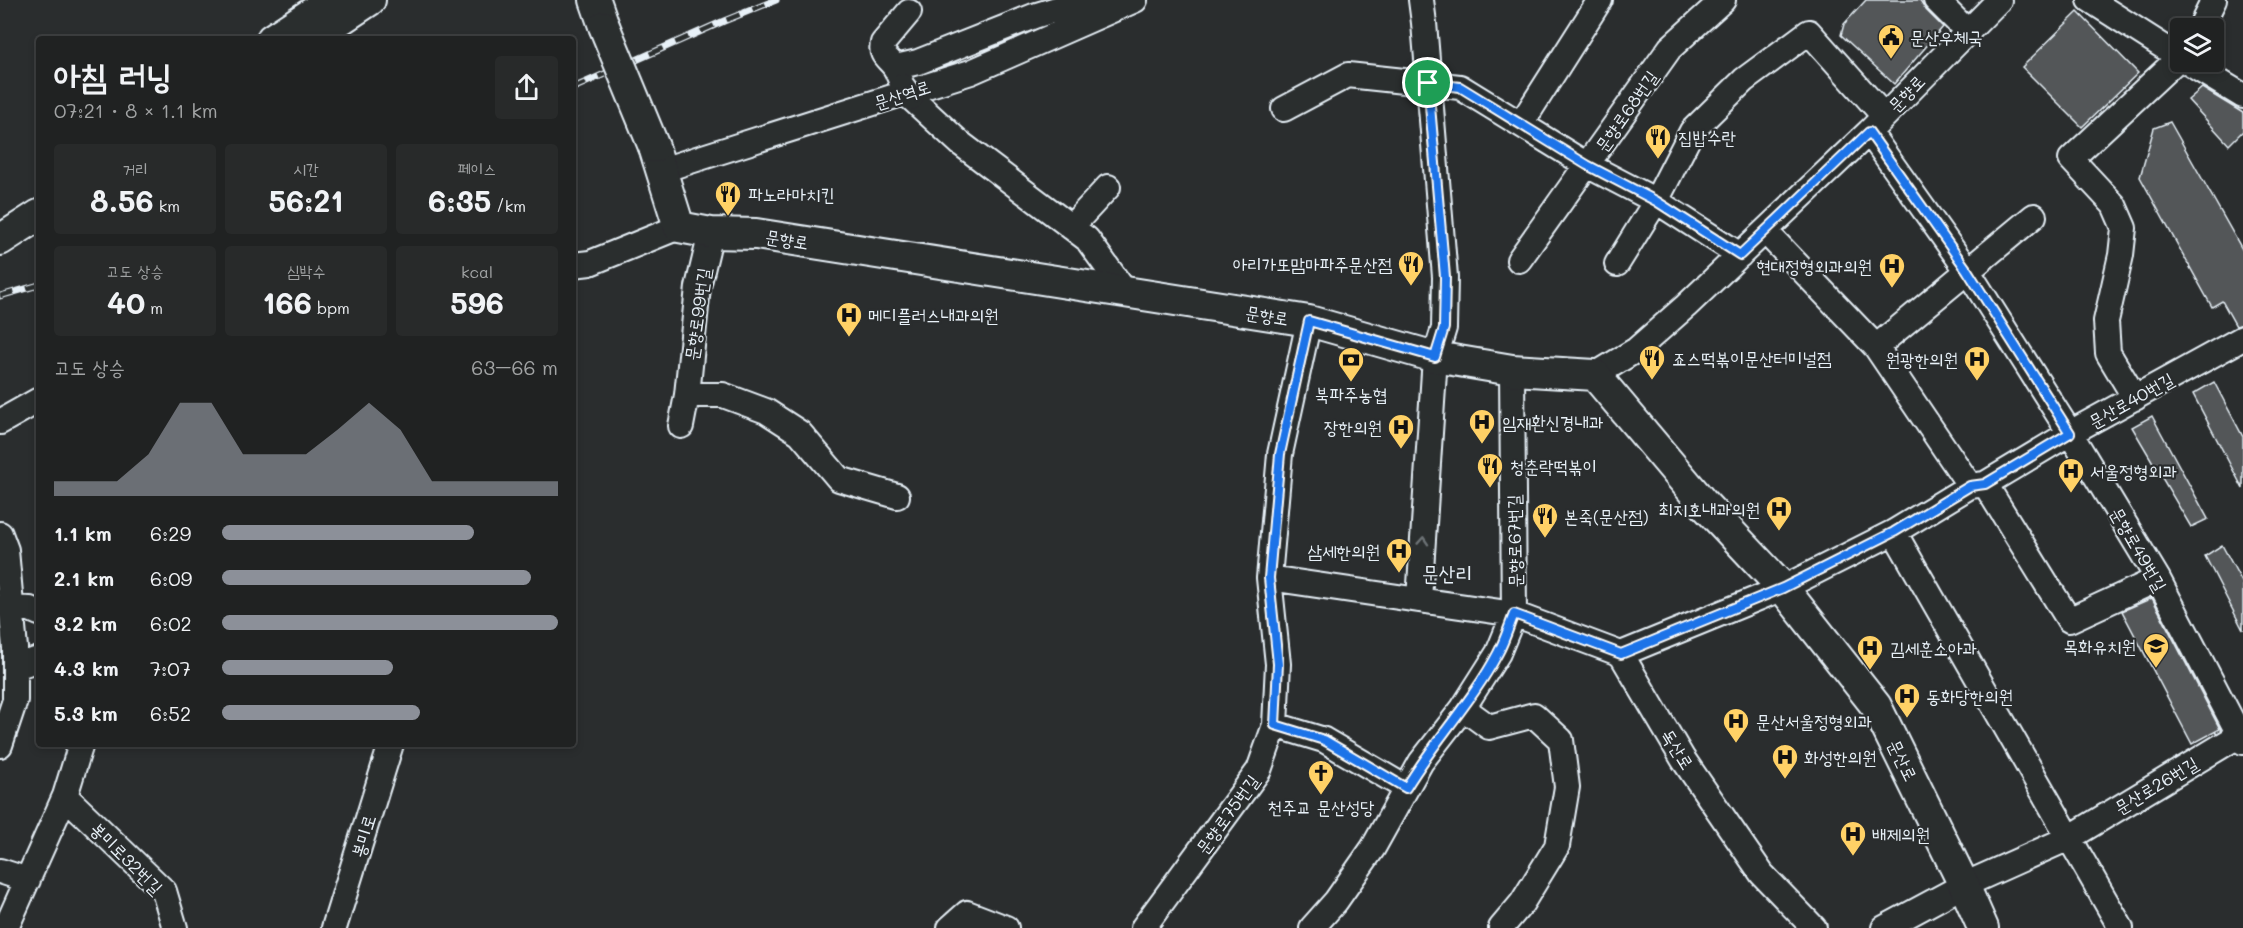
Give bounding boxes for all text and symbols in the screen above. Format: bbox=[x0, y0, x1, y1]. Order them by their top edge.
map controls bbox=[2170, 18, 2224, 72]
button: layers bbox=[2170, 18, 2224, 72]
public building icon: 문산우체국 bbox=[1876, 22, 1906, 60]
place label: 문산우체국 bbox=[1910, 25, 1982, 49]
text: 아침 러닝 bbox=[54, 53, 172, 96]
button: share bbox=[495, 56, 558, 119]
pin bbox=[1402, 57, 1453, 108]
street label: 문향로68번길 bbox=[1589, 65, 1663, 156]
icon: arrive bbox=[1411, 66, 1444, 99]
street label: 문향로 bbox=[1882, 69, 1930, 117]
street label: 문산역로 bbox=[871, 74, 933, 114]
text: 07:21 · 8 × 1.1 km bbox=[54, 97, 218, 123]
restaurant icon: 집밥수란 bbox=[1643, 122, 1673, 160]
place label: 집밥수란 bbox=[1678, 125, 1736, 149]
text: 거리 bbox=[122, 158, 148, 179]
text: 시간 bbox=[293, 158, 319, 179]
text: 페이스 bbox=[458, 158, 496, 179]
restaurant icon: 파노라마치킨 bbox=[713, 179, 743, 217]
text: 8.56 bbox=[90, 180, 154, 220]
text: 56:21 bbox=[268, 180, 344, 220]
text: 6:35 bbox=[428, 180, 491, 220]
place label: 파노라마치킨 bbox=[748, 182, 835, 206]
text: km bbox=[154, 195, 180, 216]
text: /km bbox=[491, 195, 526, 216]
street label: 문향로 bbox=[764, 224, 810, 254]
restaurant icon: 아리가또맘마파주문산점 bbox=[1396, 249, 1426, 287]
hospital icon: 현대정형외과의원 bbox=[1877, 251, 1907, 289]
place label: 아리가또맘마파주문산점 bbox=[1233, 252, 1393, 276]
place label: 현대정형외과의원 bbox=[1756, 254, 1872, 278]
text: 고도 상승 bbox=[107, 260, 163, 281]
text: 심박수 bbox=[287, 260, 325, 281]
text: kcal bbox=[461, 261, 493, 282]
street label: 문향로99번길 bbox=[679, 265, 715, 362]
text: 40 bbox=[107, 282, 145, 322]
text: 166 bbox=[262, 282, 312, 322]
text: 596 bbox=[450, 282, 504, 322]
text: m bbox=[145, 297, 163, 318]
text: bpm bbox=[312, 297, 350, 318]
hospital icon: 메디플러스내과의원 bbox=[834, 300, 864, 338]
street label: 문향로 bbox=[1244, 300, 1290, 330]
place label: 메디플러스내과의원 bbox=[868, 303, 998, 327]
restaurant icon: 죠스떡볶이문산터미널점 bbox=[1637, 343, 1667, 381]
hospital icon: 원광한의원 bbox=[1962, 344, 1992, 382]
bank icon: 북파주농협 bbox=[1336, 345, 1366, 383]
place label: 죠스떡볶이문산터미널점 bbox=[1672, 346, 1832, 370]
place label: 원광한의원 bbox=[1886, 347, 1958, 371]
text: 고도 상승 bbox=[54, 354, 125, 380]
text: 63–66 m bbox=[471, 354, 558, 380]
street label: 문산로40번길 bbox=[2084, 366, 2178, 433]
place label: 북파주농협 bbox=[1315, 382, 1387, 406]
hospital icon: 임재환신경내과 bbox=[1467, 407, 1497, 445]
place label: 임재환신경내과 bbox=[1502, 410, 1603, 434]
hospital icon: 장한의원 bbox=[1386, 412, 1416, 450]
place label: 장한의원 bbox=[1324, 415, 1382, 439]
restaurant icon: 청춘락떡볶이 bbox=[1475, 451, 1505, 489]
place label: 청춘락떡볶이 bbox=[1510, 454, 1597, 478]
hospital icon: 서울정형외과 bbox=[2056, 456, 2086, 494]
place label: 서울정형외과 bbox=[2090, 459, 2177, 483]
street label: 문향로67번길 bbox=[1501, 494, 1527, 588]
hospital icon: 최지호내과의원 bbox=[1764, 494, 1794, 532]
place label: 최지호내과의원 bbox=[1659, 497, 1760, 521]
restaurant icon: 본죽(문산점) bbox=[1530, 501, 1560, 539]
street label: 문향로49번길 bbox=[2105, 502, 2173, 596]
place label: 본죽(문산점) bbox=[1564, 504, 1649, 528]
text: 1.1 km bbox=[54, 520, 112, 546]
text: 6:29 bbox=[150, 520, 191, 546]
hospital icon: 삼세한의원 bbox=[1384, 536, 1414, 574]
one-way arrow bbox=[1416, 537, 1429, 546]
place label: 삼세한의원 bbox=[1308, 539, 1380, 563]
district label: 문산리 bbox=[1422, 559, 1472, 586]
text: 2.1 km bbox=[54, 565, 114, 591]
text: 6:09 bbox=[150, 565, 192, 591]
text: 3.2 km bbox=[54, 610, 117, 636]
text: 6:02 bbox=[150, 610, 192, 636]
school or university icon: 목화유치원 bbox=[2141, 631, 2171, 669]
hospital icon: 김세훈소아과 bbox=[1855, 633, 1885, 671]
place label: 목화유치원 bbox=[2064, 634, 2136, 658]
place label: 김세훈소아과 bbox=[1890, 636, 1977, 660]
text: 4.3 km bbox=[54, 655, 119, 681]
text: 7:07 bbox=[150, 655, 191, 681]
hospital icon: 동화당한의원 bbox=[1892, 681, 1922, 719]
place label: 동화당한의원 bbox=[1926, 684, 2013, 708]
text: 5.3 km bbox=[54, 700, 118, 726]
text: 6:52 bbox=[150, 700, 191, 726]
hospital icon: 문산서울정형외과 bbox=[1721, 706, 1751, 744]
place label: 문산서울정형외과 bbox=[1756, 709, 1872, 733]
street label: 독산로 bbox=[1656, 724, 1700, 774]
street label: 문산로 bbox=[1883, 735, 1923, 785]
hospital icon: 화성한의원 bbox=[1770, 742, 1800, 780]
place label: 화성한의원 bbox=[1804, 745, 1876, 769]
street label: 문산로26번길 bbox=[2110, 750, 2203, 819]
church icon: 천주교 문산성당 bbox=[1306, 758, 1336, 796]
street label: 문향로75번길 bbox=[1190, 769, 1264, 859]
place label: 천주교 문산성당 bbox=[1267, 795, 1375, 819]
street label: 봉미로 bbox=[345, 812, 381, 860]
street label: 봉미로32번길 bbox=[86, 817, 169, 900]
hospital icon: 배제의원 bbox=[1838, 819, 1868, 857]
place label: 배제의원 bbox=[1872, 822, 1930, 846]

